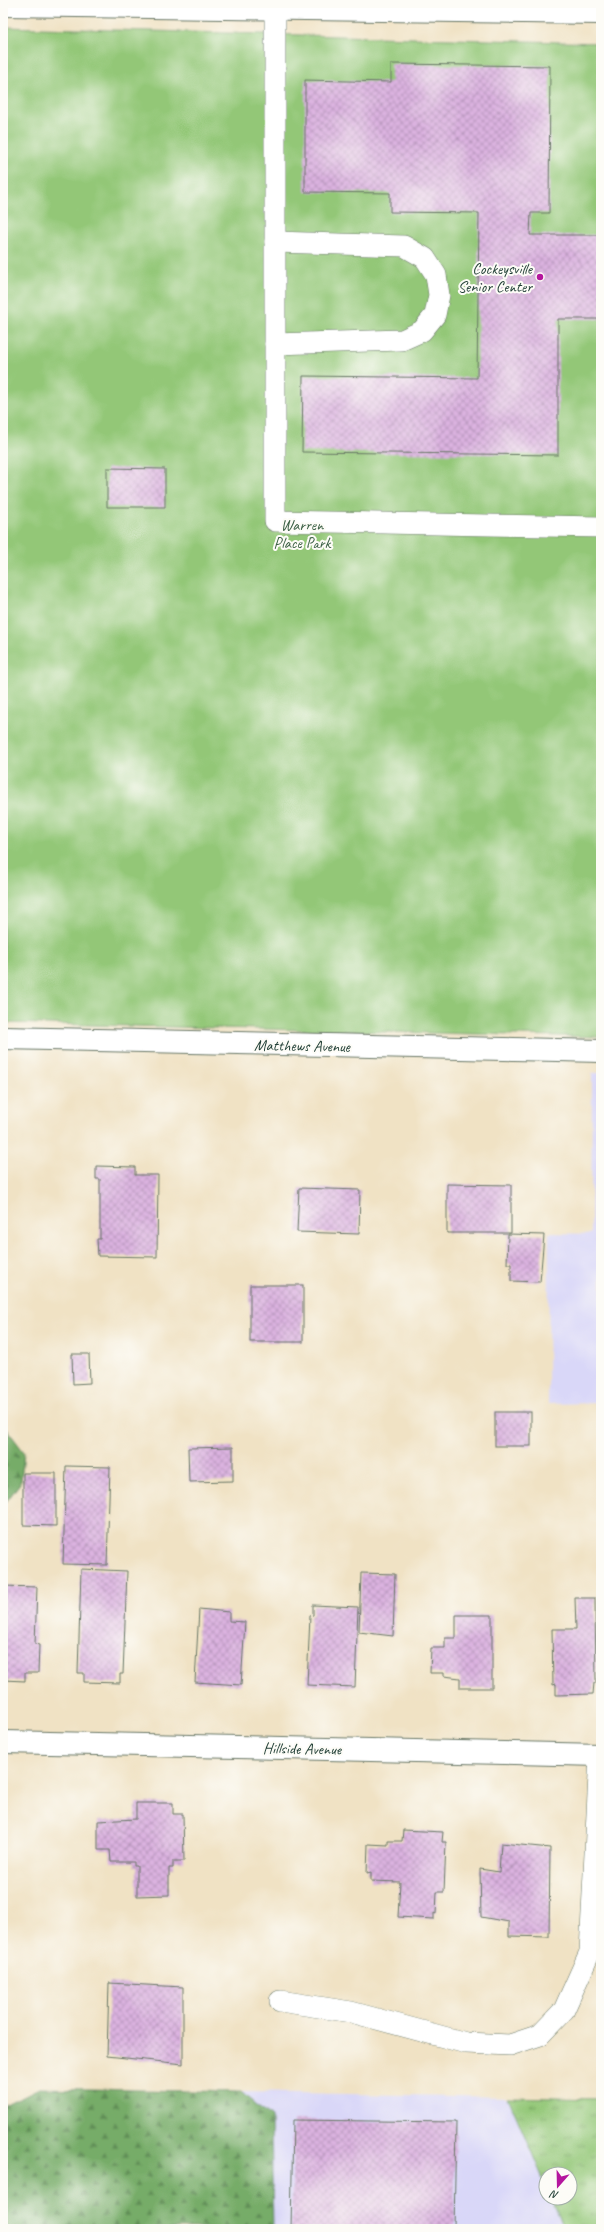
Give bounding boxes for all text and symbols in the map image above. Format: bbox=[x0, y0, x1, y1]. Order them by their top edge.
place label: Cockeysville Senior Center bbox=[458, 259, 534, 297]
marker: Cockeysville Senior Center bbox=[535, 272, 545, 282]
park label: Warren Place Park bbox=[274, 515, 332, 553]
street label: Matthews Avenue bbox=[254, 1035, 352, 1057]
street label: Hillside Avenue bbox=[263, 1738, 343, 1760]
north arrow bbox=[538, 2166, 578, 2206]
text: N bbox=[547, 2187, 560, 2203]

